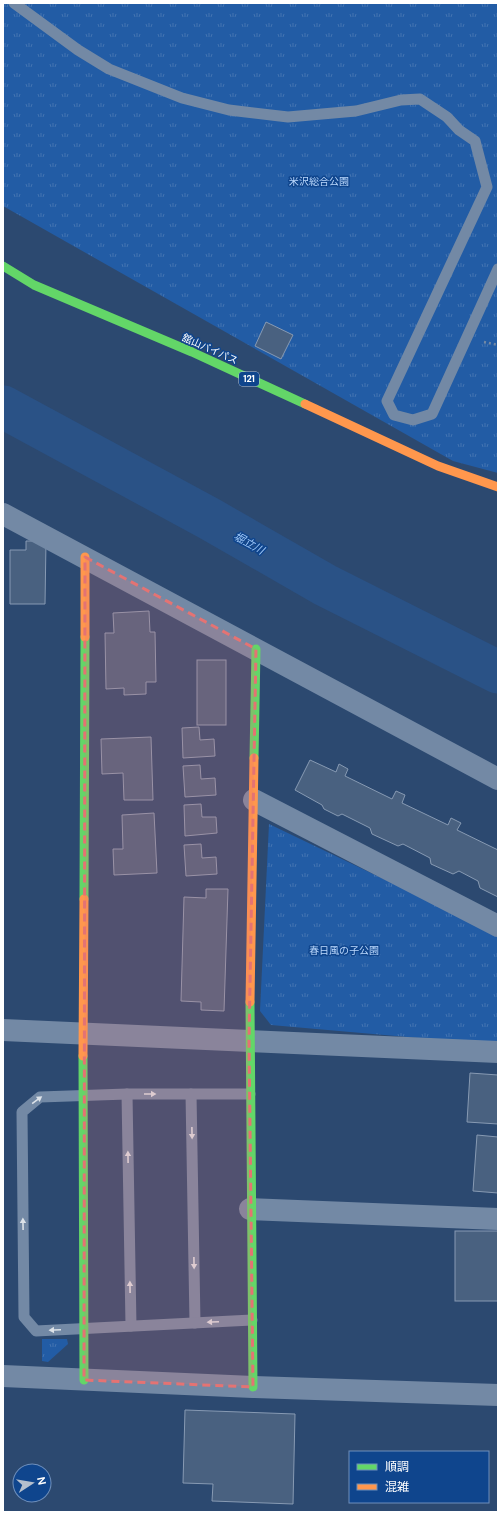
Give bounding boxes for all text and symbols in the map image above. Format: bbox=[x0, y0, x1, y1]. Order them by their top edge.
park label: 米沢総合公園 bbox=[289, 175, 349, 188]
street label: 舘山バイパス bbox=[180, 331, 240, 367]
road number: 121 bbox=[239, 372, 259, 386]
water label: 堀立川 bbox=[231, 529, 268, 558]
park label: 春日風の子公園 bbox=[309, 944, 379, 957]
one-way arrow bbox=[144, 1091, 157, 1097]
one-way arrow bbox=[31, 1096, 42, 1105]
one-way arrow bbox=[189, 1127, 195, 1140]
one-way arrow bbox=[125, 1150, 131, 1163]
one-way arrow bbox=[20, 1218, 27, 1230]
one-way arrow bbox=[191, 1257, 197, 1270]
one-way arrow bbox=[127, 1280, 133, 1293]
one-way arrow bbox=[206, 1319, 219, 1325]
one-way arrow bbox=[48, 1327, 61, 1333]
legend bbox=[349, 1451, 489, 1503]
text: 順調 bbox=[385, 1459, 409, 1475]
north arrow bbox=[12, 1463, 52, 1503]
text: N bbox=[34, 1476, 49, 1486]
text: 混雑 bbox=[385, 1479, 409, 1495]

